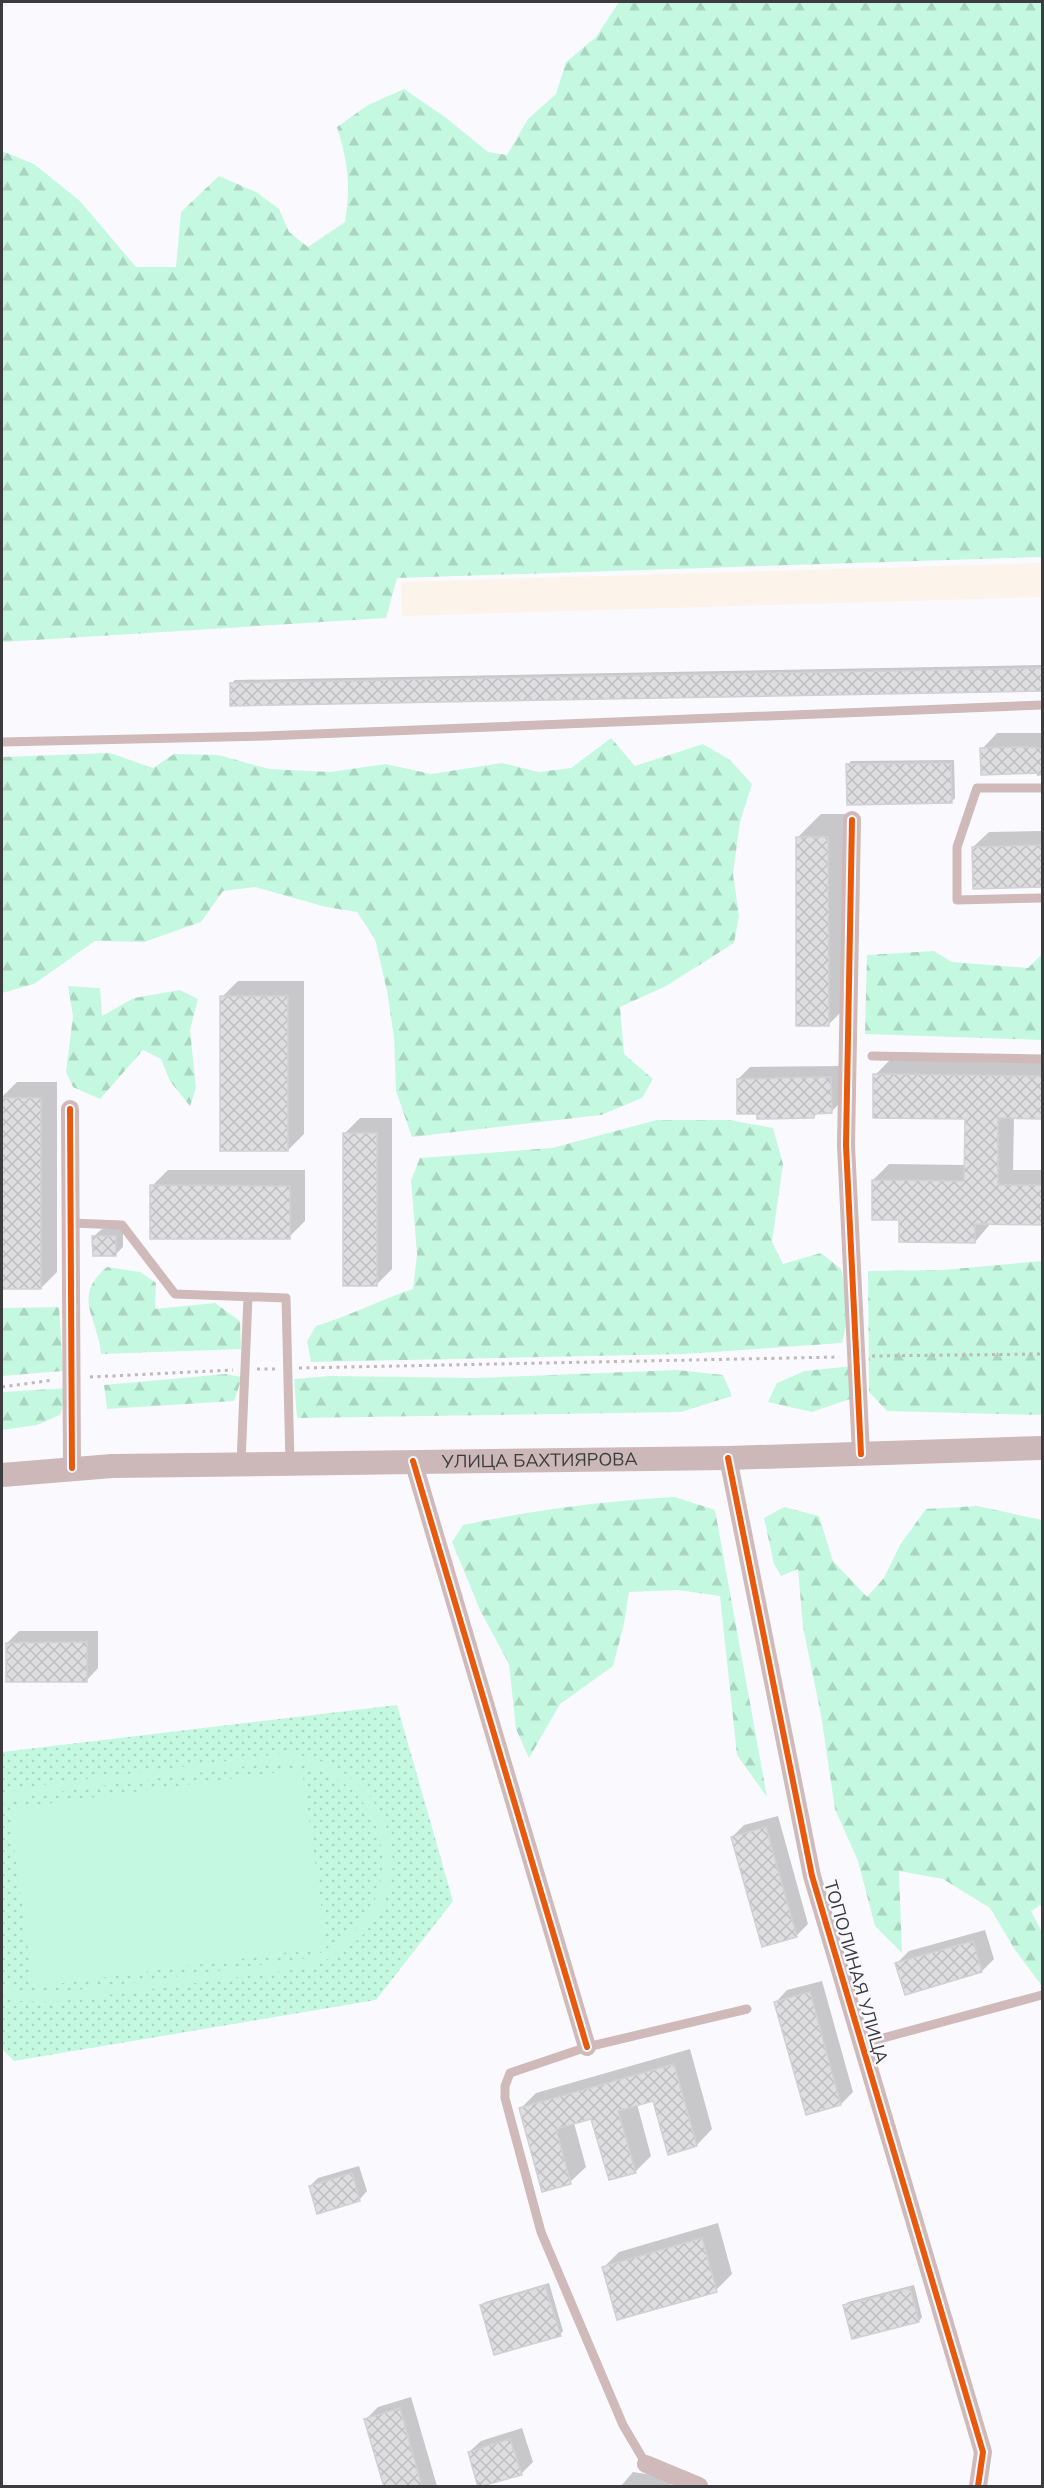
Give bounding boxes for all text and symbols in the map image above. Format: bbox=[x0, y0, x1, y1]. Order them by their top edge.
street label: УЛИЦА БАХТИЯРОВА bbox=[440, 1447, 638, 1473]
street label: ТОПОЛИНАЯ УЛИЦА bbox=[819, 1877, 894, 2066]

